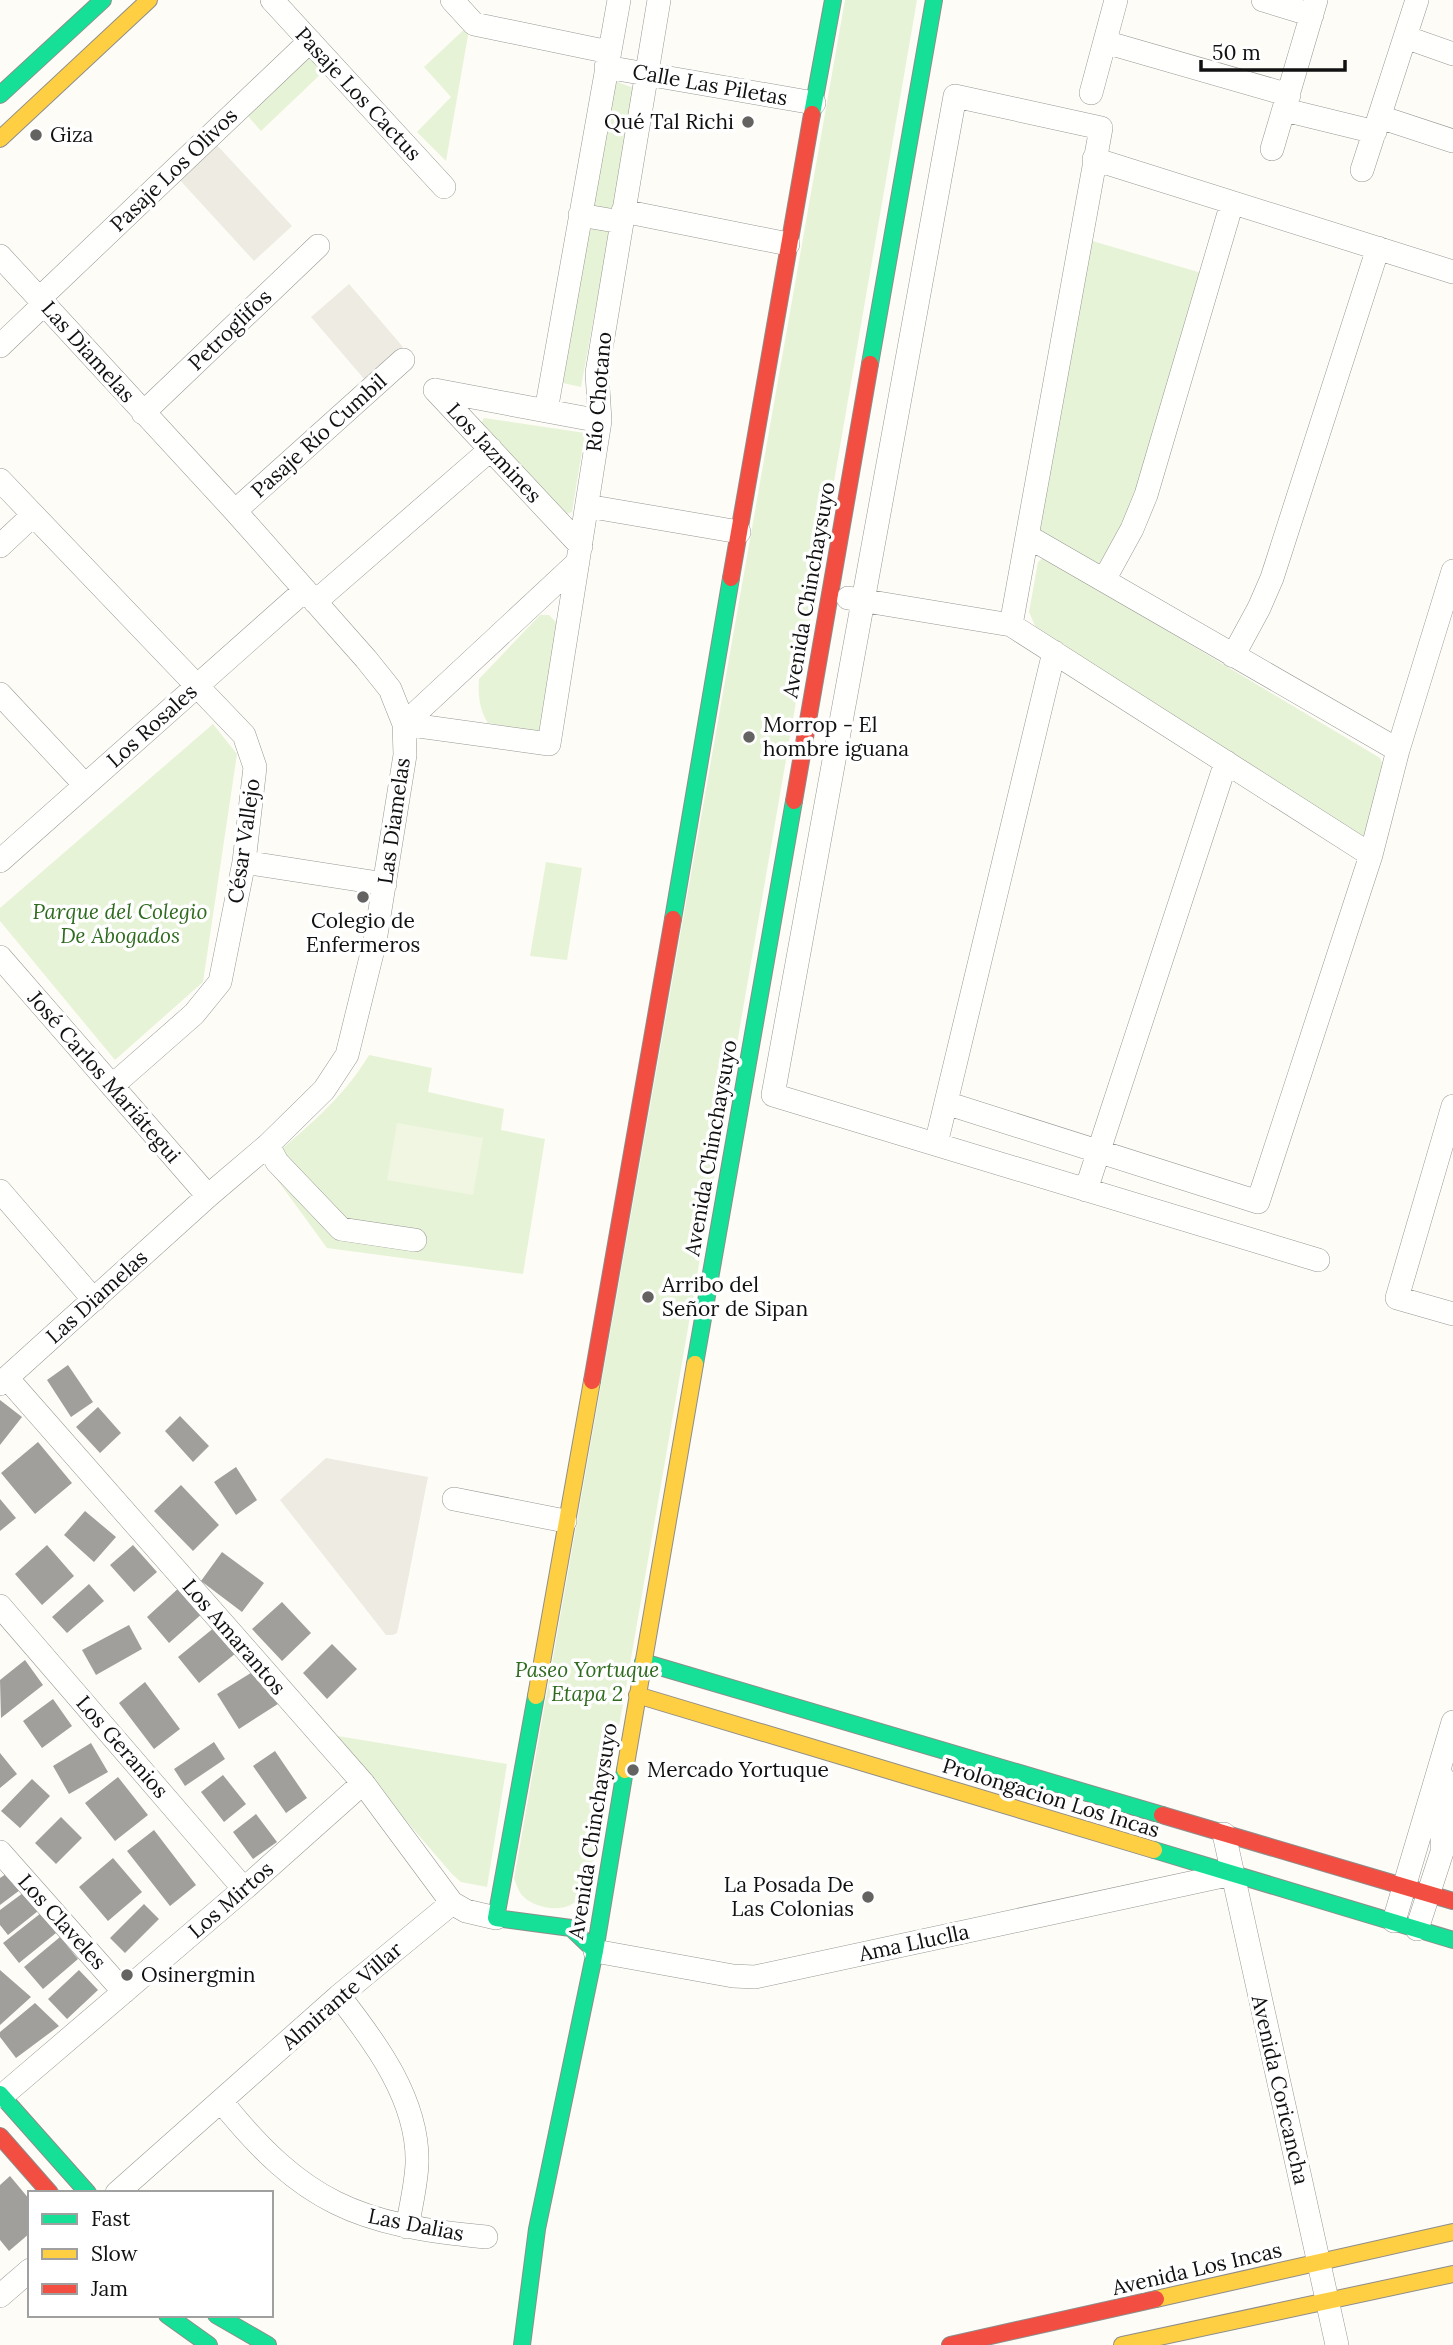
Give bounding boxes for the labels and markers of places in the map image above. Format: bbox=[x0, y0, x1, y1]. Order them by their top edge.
place label: Qué Tal Richi bbox=[604, 108, 734, 135]
marker: Qué Tal Richi bbox=[740, 114, 756, 130]
place label: Giza bbox=[50, 121, 94, 148]
marker: Giza bbox=[28, 127, 44, 143]
place label: Morrop - El hombre iguana bbox=[763, 711, 909, 762]
marker: Morrop - El hombre iguana bbox=[741, 729, 757, 745]
marker: Colegio de Enfermeros bbox=[355, 889, 371, 905]
place label: Colegio de Enfermeros bbox=[306, 907, 420, 958]
place label: Arribo del Señor de Sipan bbox=[661, 1271, 808, 1322]
marker: Arribo del Señor de Sipan bbox=[640, 1289, 656, 1305]
place label: Mercado Yortuque bbox=[647, 1756, 829, 1783]
marker: Mercado Yortuque bbox=[625, 1762, 641, 1778]
place label: La Posada De Las Colonias bbox=[724, 1871, 854, 1922]
marker: La Posada De Las Colonias bbox=[860, 1889, 876, 1905]
place label: Osinergmin bbox=[141, 1961, 256, 1988]
marker: Osinergmin bbox=[119, 1967, 135, 1983]

